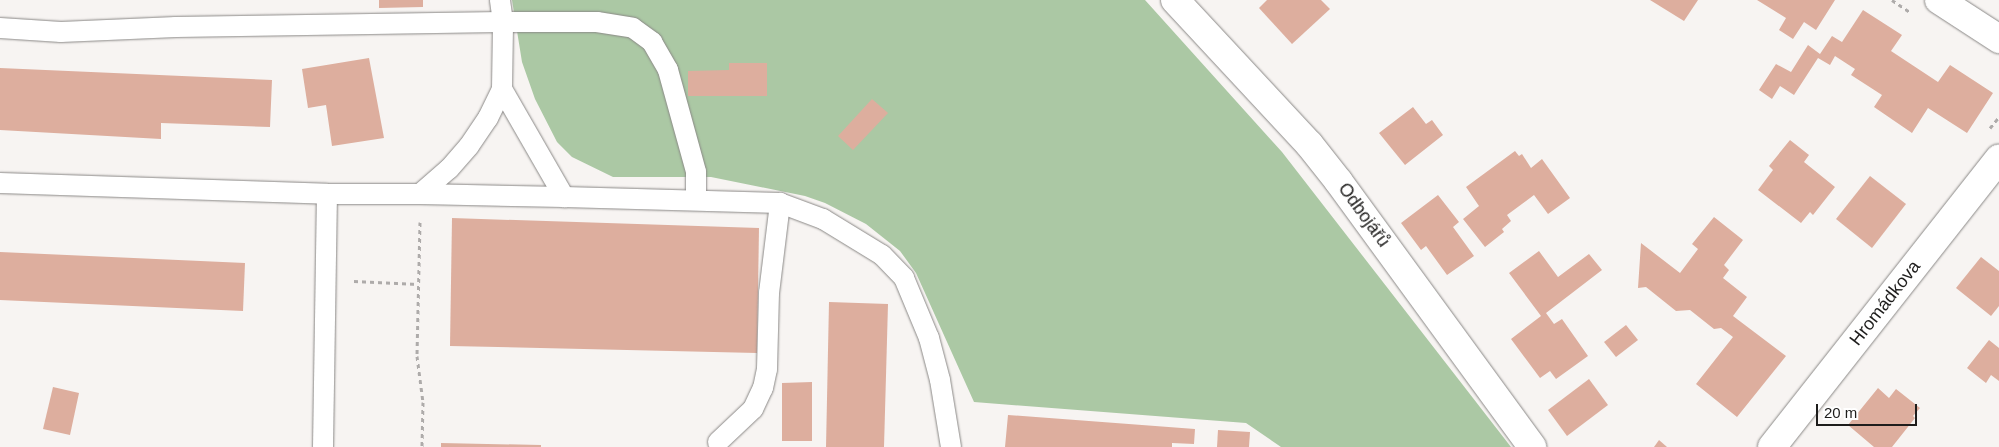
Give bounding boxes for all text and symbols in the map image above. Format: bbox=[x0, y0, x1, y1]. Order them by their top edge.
street label: Odbojářů bbox=[1334, 179, 1394, 251]
street label: Hromádkova bbox=[1845, 256, 1925, 350]
scale bar bbox=[1819, 394, 1920, 426]
text: 20 m bbox=[1824, 404, 1857, 421]

